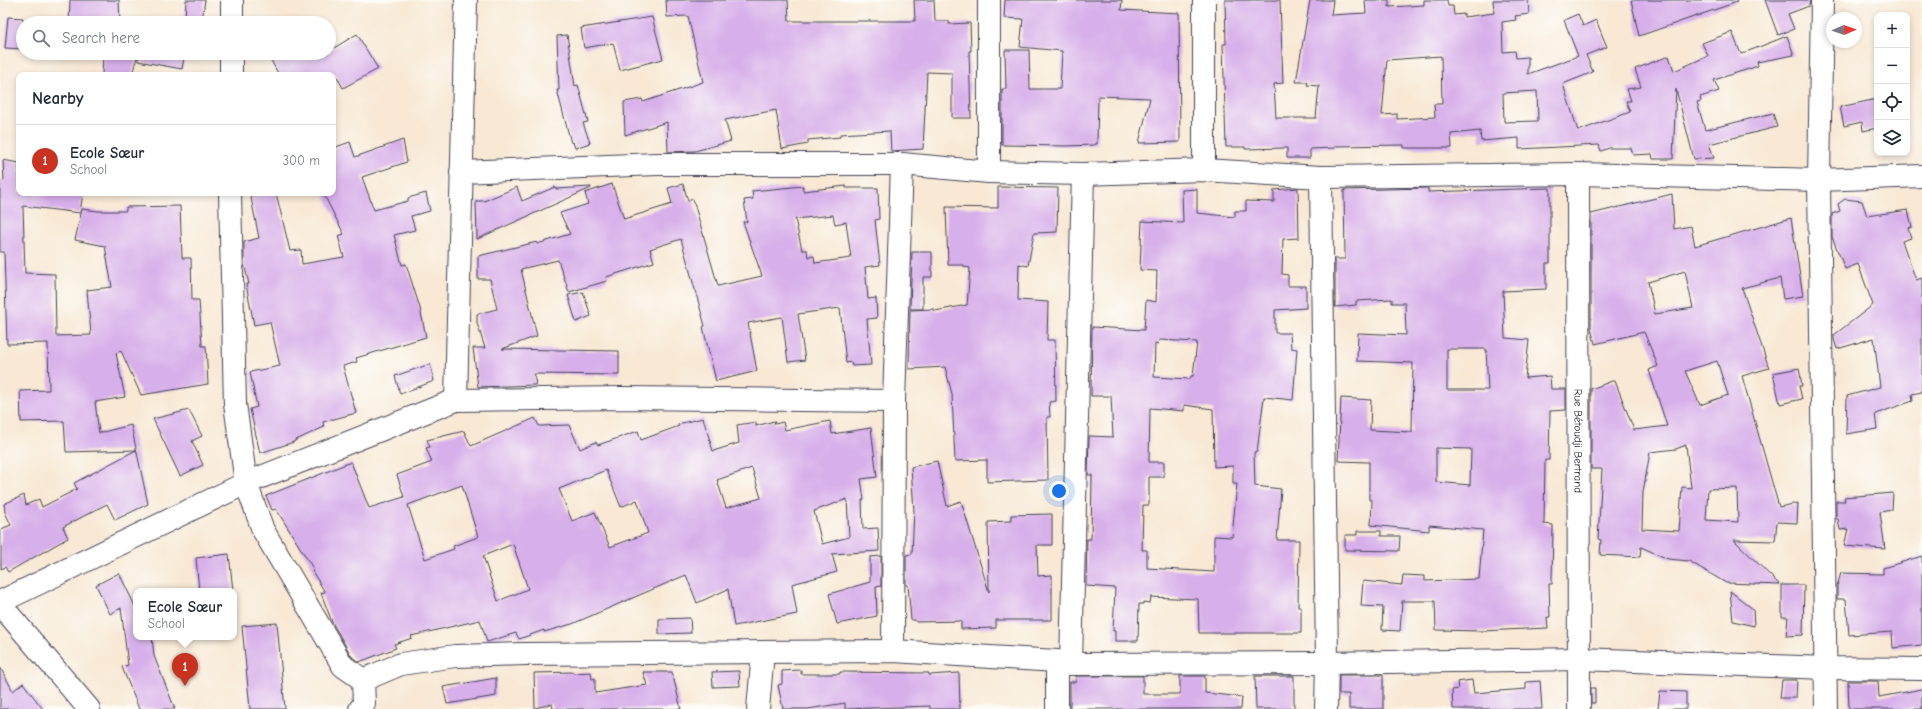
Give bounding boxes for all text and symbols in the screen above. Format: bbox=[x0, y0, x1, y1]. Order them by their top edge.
north arrow bbox=[1826, 12, 1862, 48]
map controls bbox=[1874, 12, 1910, 156]
button: + bbox=[1874, 12, 1910, 48]
search box bbox=[16, 16, 336, 60]
icon: search bbox=[30, 27, 52, 49]
text: Search here bbox=[62, 29, 140, 47]
button: − bbox=[1874, 48, 1910, 84]
button: locate bbox=[1874, 84, 1910, 120]
text: Nearby bbox=[32, 89, 83, 108]
button: layers bbox=[1874, 120, 1910, 156]
text: Ecole Sœur bbox=[70, 144, 144, 162]
text: 1 bbox=[42, 153, 48, 168]
text: 300 m bbox=[282, 153, 320, 168]
text: School bbox=[70, 162, 107, 177]
street label: Rue Bétoudji Bertrand bbox=[1571, 389, 1585, 493]
your location bbox=[1049, 481, 1069, 501]
popup bbox=[133, 588, 237, 640]
text: Ecole Sœur bbox=[148, 598, 222, 616]
text: School bbox=[148, 616, 185, 631]
pin: 1 bbox=[172, 653, 198, 686]

